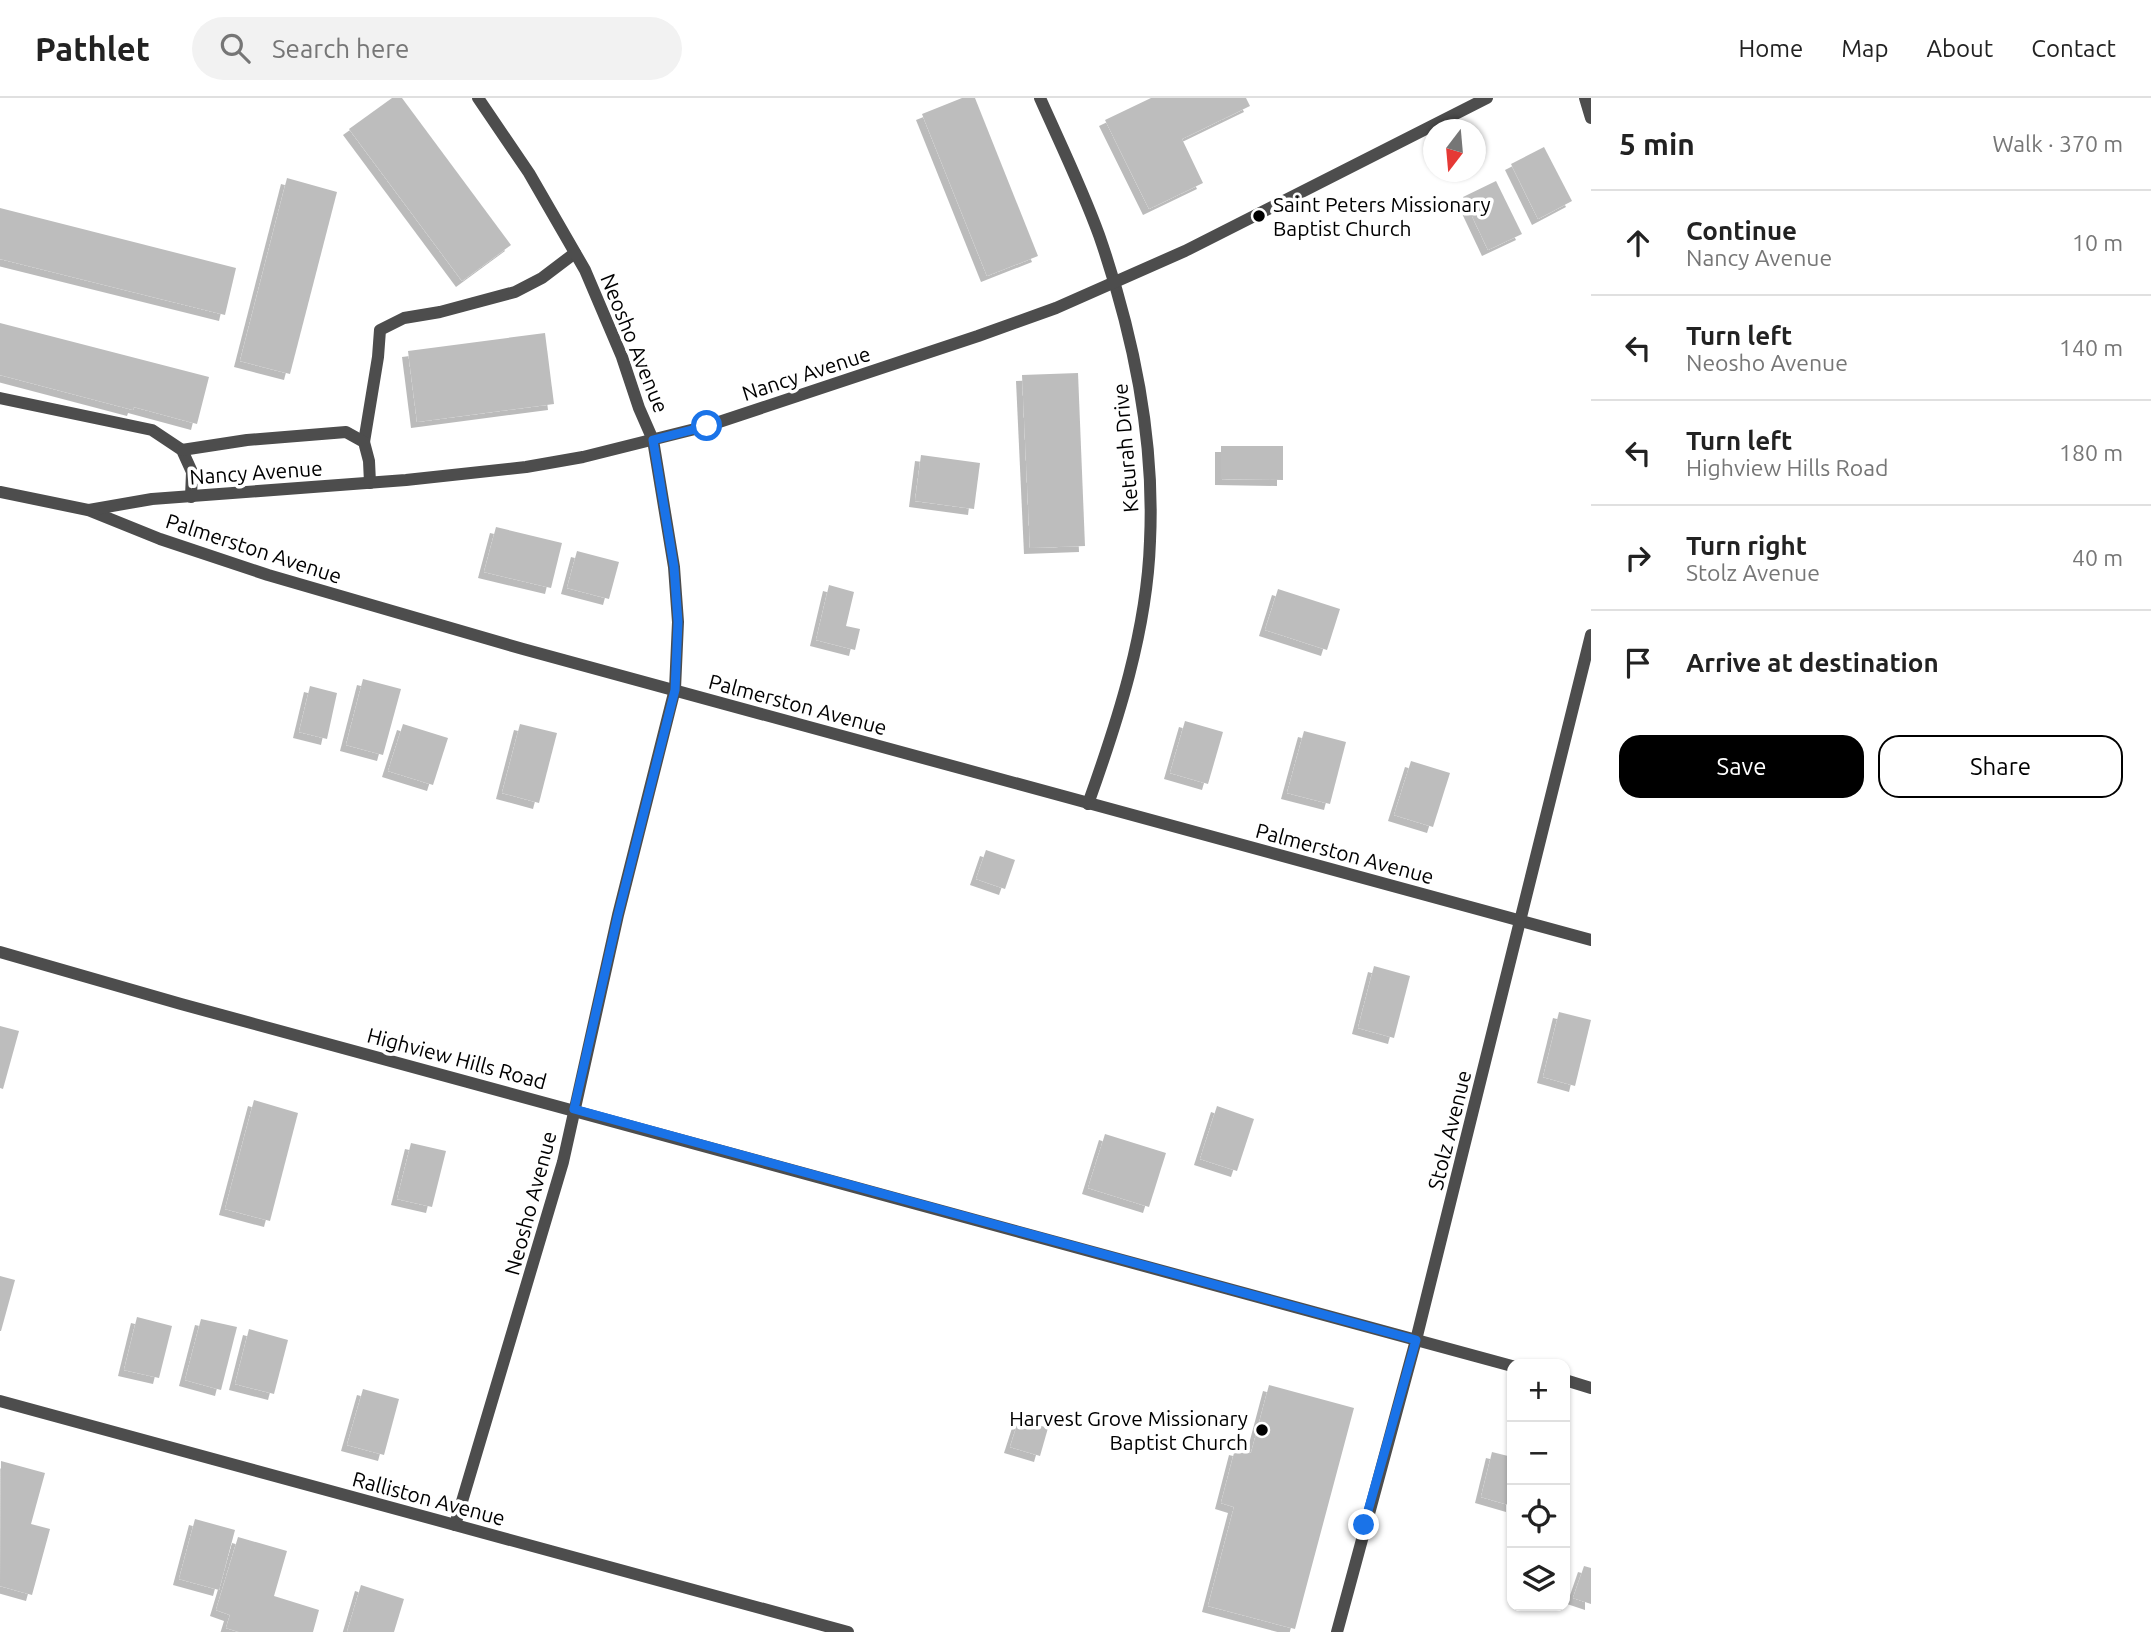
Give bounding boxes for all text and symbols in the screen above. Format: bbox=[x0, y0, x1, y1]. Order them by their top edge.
search box bbox=[192, 17, 682, 80]
icon: search bbox=[216, 29, 254, 67]
text: Pathlet bbox=[35, 30, 150, 67]
text: Search here bbox=[272, 34, 409, 63]
text: Home bbox=[1738, 35, 1803, 62]
text: Map bbox=[1841, 35, 1888, 62]
text: About bbox=[1926, 35, 1993, 62]
text: Contact bbox=[2031, 35, 2116, 62]
north arrow bbox=[1423, 119, 1486, 182]
text: 5 min bbox=[1619, 127, 1695, 161]
text: Walk · 370 m bbox=[1992, 131, 2123, 156]
place label: Saint Peters Missionary Baptist Church bbox=[1273, 192, 1491, 240]
marker: Saint Peters Missionary Baptist Church bbox=[1251, 208, 1267, 224]
text: Continue bbox=[1686, 216, 1797, 245]
icon: ahead bbox=[1619, 224, 1657, 262]
text: 10 m bbox=[2072, 230, 2123, 255]
text: Nancy Avenue bbox=[1686, 245, 1832, 270]
street label: Neosho Avenue bbox=[596, 270, 674, 416]
text: Turn left bbox=[1686, 321, 1792, 350]
icon: left bbox=[1619, 329, 1657, 367]
text: 140 m bbox=[2059, 335, 2123, 360]
street label: Nancy Avenue bbox=[739, 341, 873, 405]
text: Neosho Avenue bbox=[1686, 350, 1848, 375]
street label: Keturah Drive bbox=[1107, 382, 1143, 514]
route start bbox=[691, 410, 722, 441]
text: Turn left bbox=[1686, 426, 1792, 455]
icon: left bbox=[1619, 434, 1657, 472]
text: 180 m bbox=[2059, 440, 2123, 465]
street label: Nancy Avenue bbox=[189, 455, 323, 489]
text: Highview Hills Road bbox=[1686, 455, 1889, 480]
street label: Palmerston Avenue bbox=[163, 508, 345, 588]
text: Turn right bbox=[1686, 531, 1807, 560]
icon: right bbox=[1619, 539, 1657, 577]
text: 40 m bbox=[2072, 545, 2123, 570]
text: Stolz Avenue bbox=[1686, 560, 1820, 585]
icon: arrive bbox=[1619, 644, 1657, 682]
text: Arrive at destination bbox=[1686, 648, 1939, 677]
street label: Palmerston Avenue bbox=[706, 669, 890, 739]
button: Save bbox=[1619, 735, 1864, 798]
button: Share bbox=[1878, 735, 2123, 798]
street label: Palmerston Avenue bbox=[1253, 818, 1437, 888]
street label: Highview Hills Road bbox=[365, 1022, 549, 1094]
street label: Stolz Avenue bbox=[1423, 1068, 1475, 1192]
street label: Neosho Avenue bbox=[499, 1128, 561, 1278]
map controls bbox=[1507, 1359, 1570, 1611]
button: + bbox=[1507, 1359, 1570, 1422]
place label: Harvest Grove Missionary Baptist Church bbox=[1009, 1406, 1248, 1454]
marker: Harvest Grove Missionary Baptist Church bbox=[1254, 1422, 1270, 1438]
button: − bbox=[1507, 1422, 1570, 1485]
street label: Ralliston Avenue bbox=[350, 1466, 508, 1530]
button: locate bbox=[1507, 1485, 1570, 1548]
route end bbox=[1348, 1509, 1379, 1540]
button: layers bbox=[1507, 1548, 1570, 1611]

